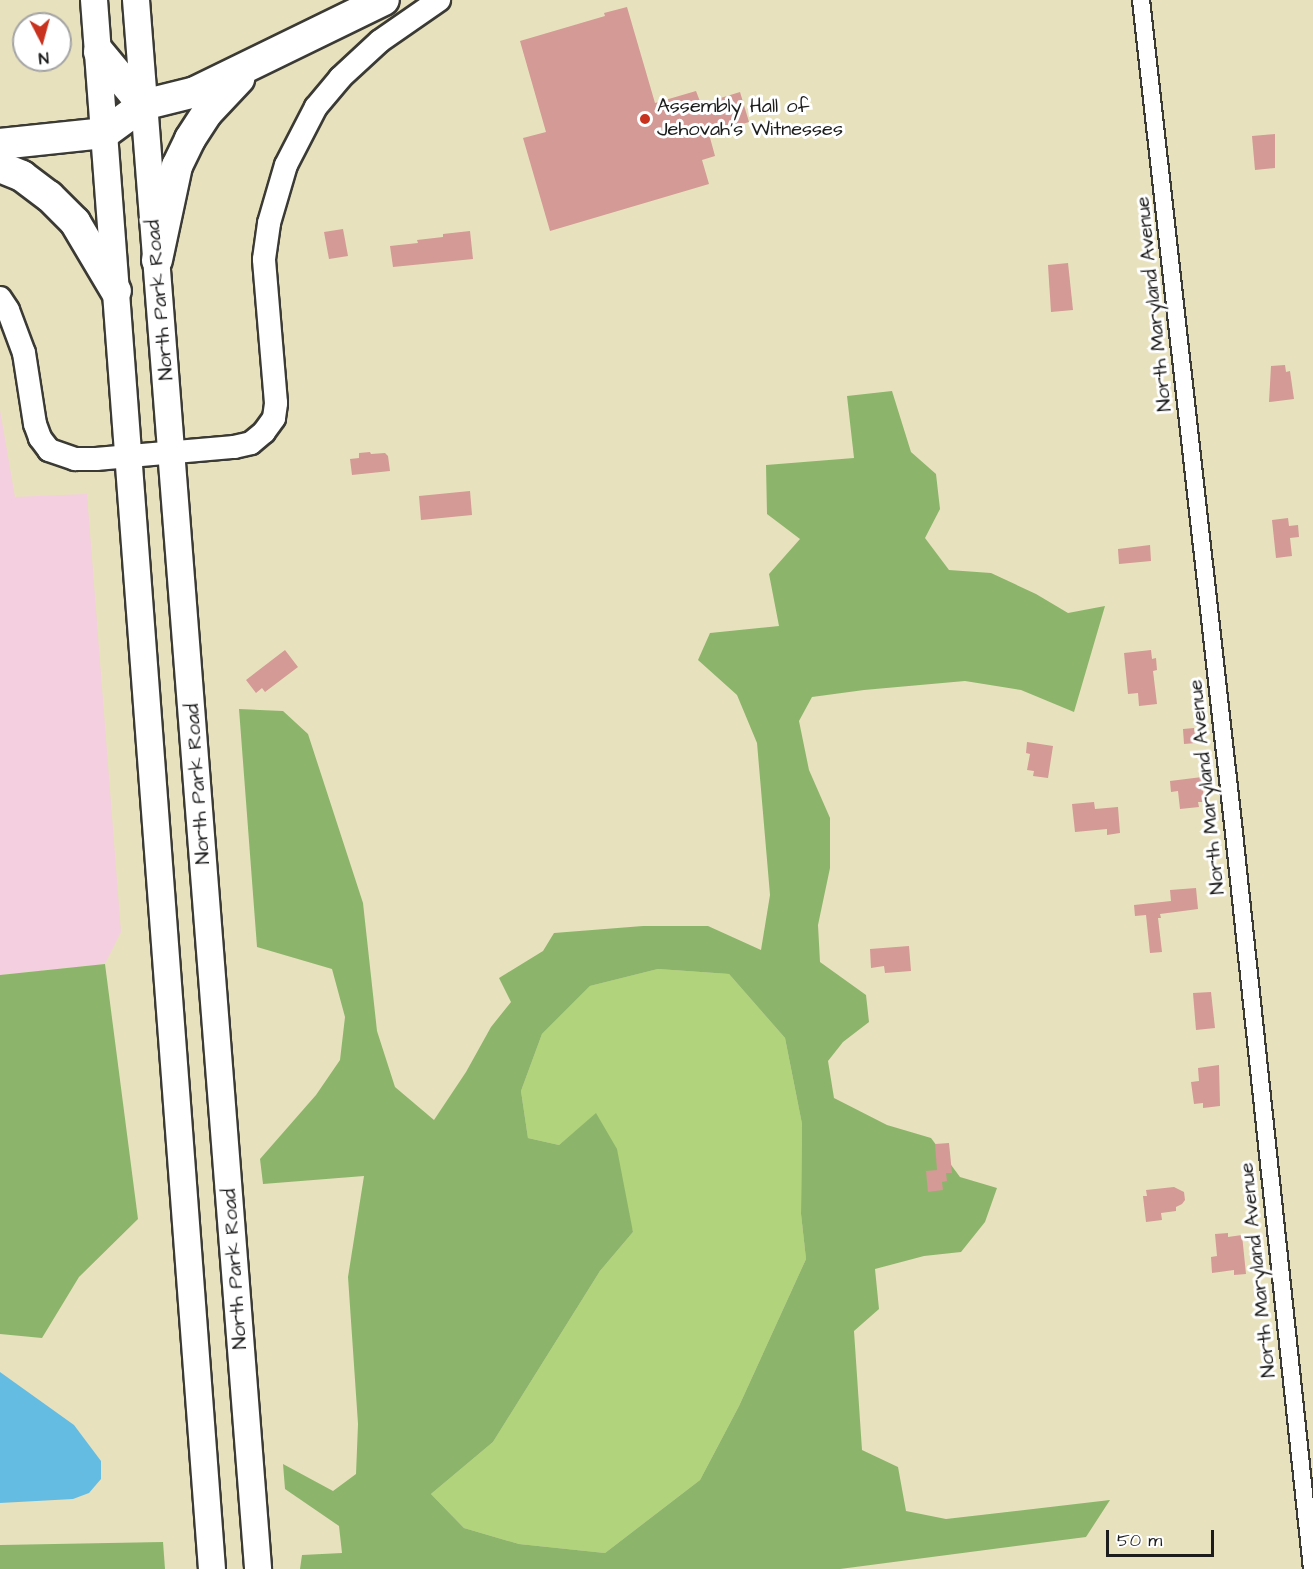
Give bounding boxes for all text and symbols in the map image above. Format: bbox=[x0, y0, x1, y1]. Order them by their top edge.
north arrow bbox=[12, 12, 72, 72]
text: N bbox=[38, 46, 50, 69]
place label: Assembly Hall of Jehovah's Witnesses bbox=[657, 95, 843, 142]
marker: Assembly Hall of Jehovah's Witnesses bbox=[638, 112, 652, 126]
street label: North Maryland Avenue bbox=[1131, 195, 1177, 413]
street label: North Park Road bbox=[141, 219, 179, 381]
street label: North Maryland Avenue bbox=[1184, 678, 1230, 896]
street label: North Park Road bbox=[180, 703, 216, 865]
street label: North Maryland Avenue bbox=[1235, 1161, 1281, 1379]
street label: North Park Road bbox=[217, 1188, 253, 1350]
scale bar bbox=[1109, 1518, 1217, 1556]
text: 50 m bbox=[1117, 1528, 1162, 1553]

